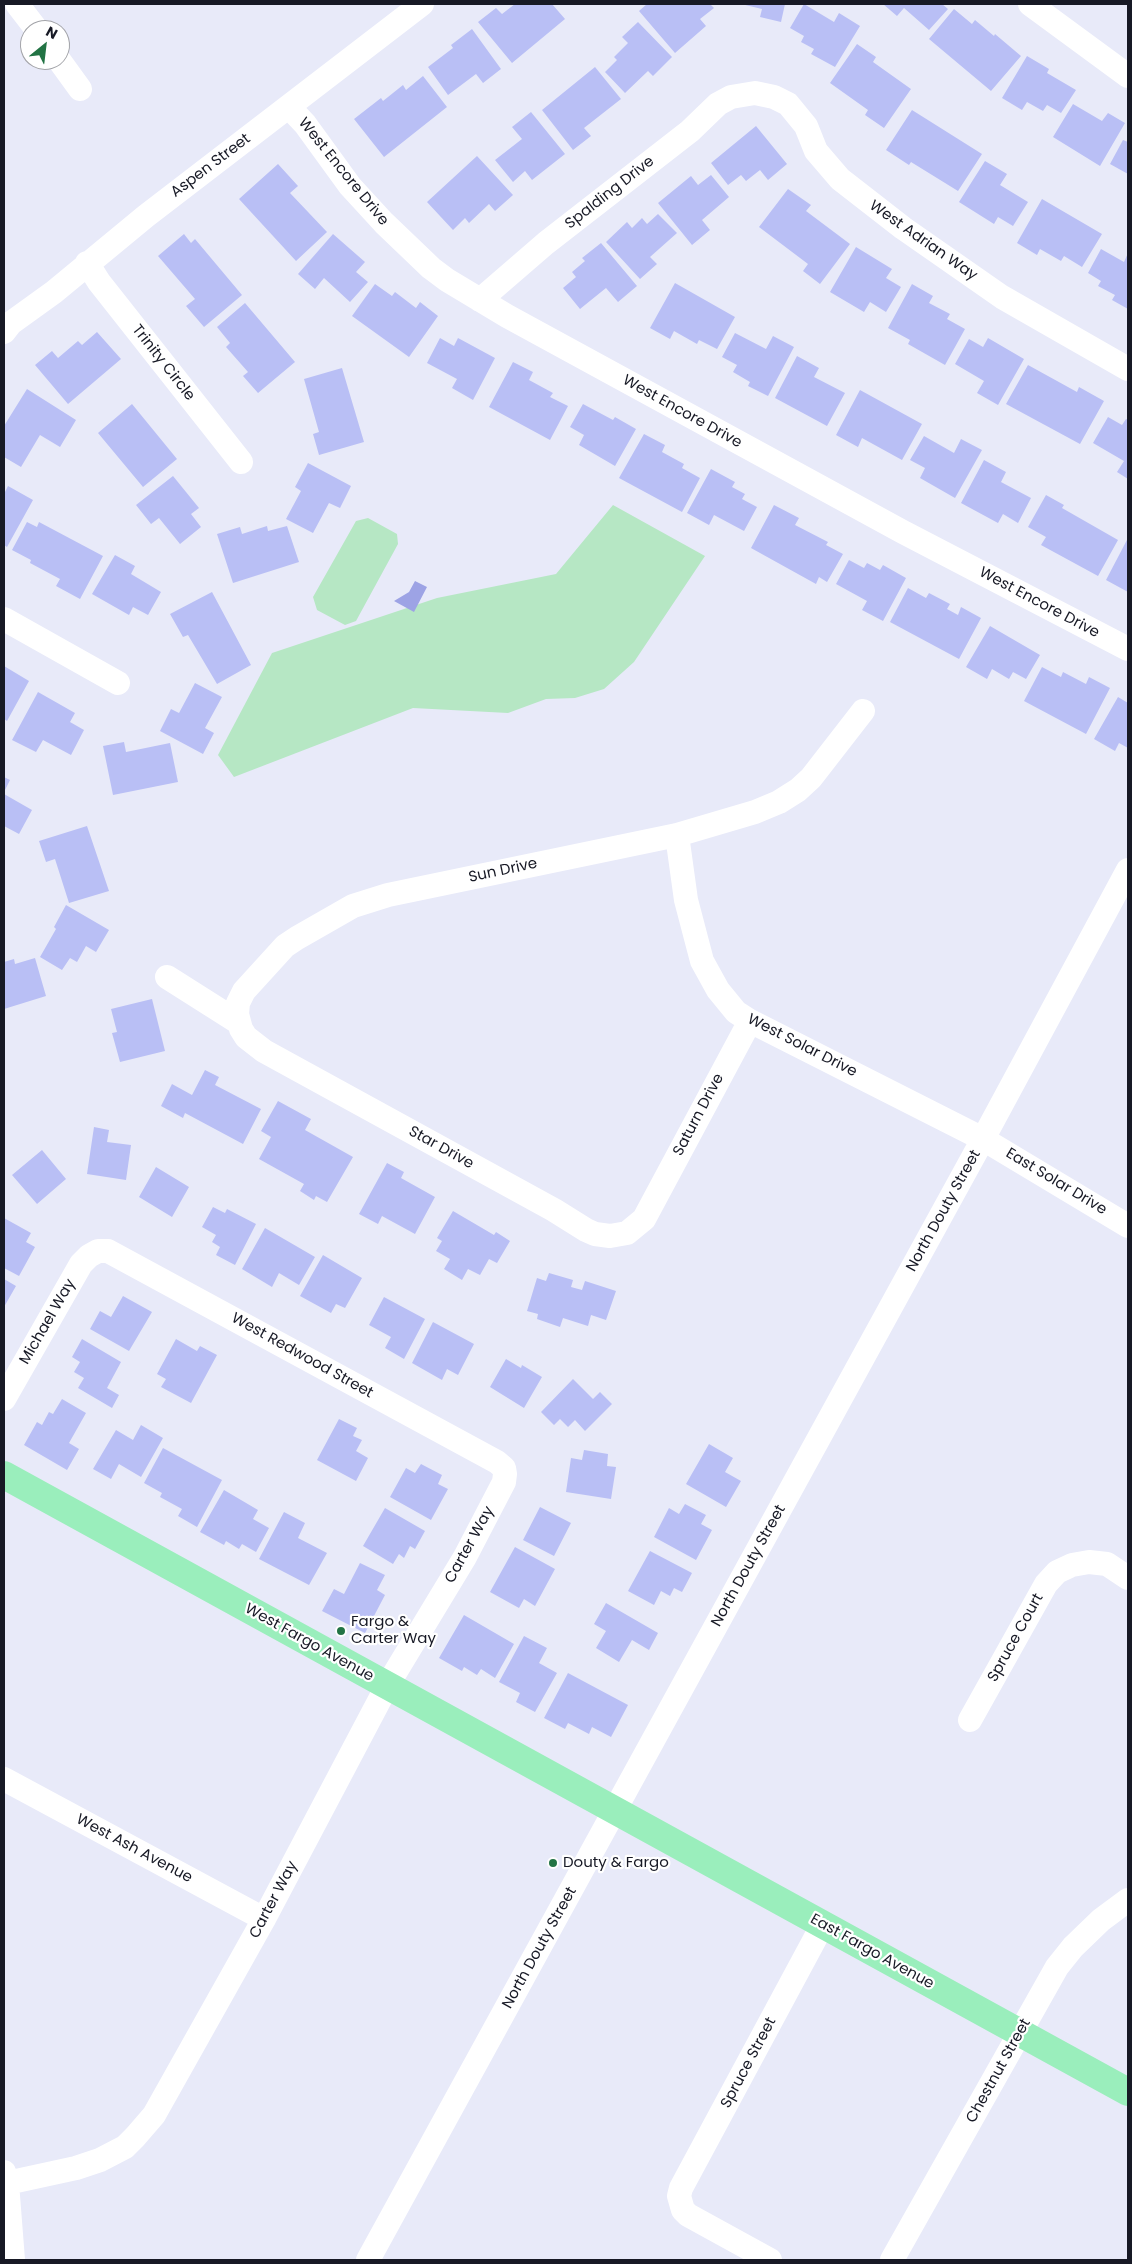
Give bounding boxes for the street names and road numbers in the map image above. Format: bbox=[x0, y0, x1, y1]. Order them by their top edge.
street label: West Encore Drive bbox=[294, 114, 392, 230]
street label: Aspen Street bbox=[168, 130, 254, 202]
street label: Spalding Drive bbox=[562, 153, 658, 233]
street label: West Adrian Way bbox=[866, 197, 980, 285]
street label: Trinity Circle bbox=[128, 321, 198, 405]
street label: West Encore Drive bbox=[619, 372, 745, 452]
street label: West Encore Drive bbox=[976, 564, 1102, 642]
street label: Sun Drive bbox=[467, 855, 539, 887]
street label: West Solar Drive bbox=[744, 1011, 860, 1081]
street label: Saturn Drive bbox=[670, 1071, 728, 1159]
street label: Star Drive bbox=[405, 1123, 477, 1173]
street label: East Solar Drive bbox=[1002, 1145, 1110, 1219]
street label: North Douty Street bbox=[903, 1147, 985, 1275]
street label: Michael Way bbox=[16, 1276, 80, 1368]
street label: West Redwood Street bbox=[228, 1309, 376, 1403]
street label: North Douty Street bbox=[708, 1502, 790, 1630]
street label: Carter Way bbox=[442, 1504, 498, 1586]
street label: Spruce Court bbox=[984, 1591, 1048, 1685]
street label: West Fargo Avenue bbox=[241, 1600, 377, 1686]
street label: West Ash Avenue bbox=[73, 1811, 195, 1887]
street label: Carter Way bbox=[246, 1858, 302, 1942]
street label: North Douty Street bbox=[499, 1884, 581, 2012]
street label: East Fargo Avenue bbox=[807, 1911, 937, 1993]
street label: Spruce Street bbox=[717, 2014, 781, 2112]
street label: Chestnut Street bbox=[963, 2016, 1035, 2126]

